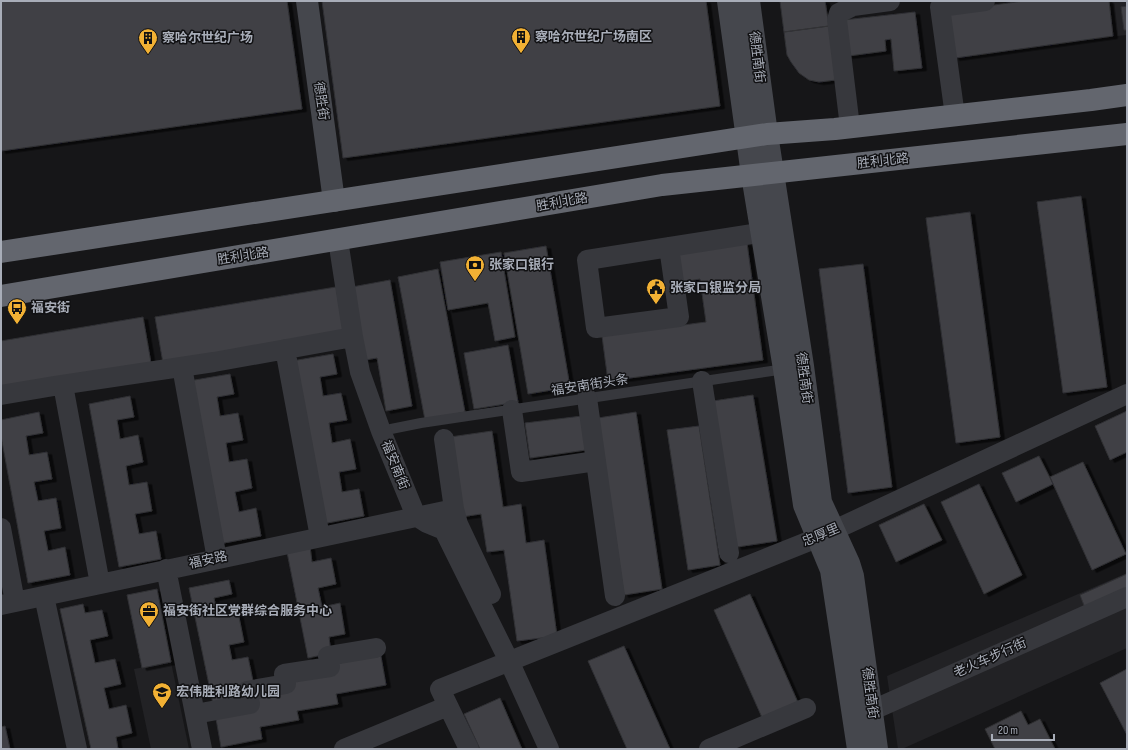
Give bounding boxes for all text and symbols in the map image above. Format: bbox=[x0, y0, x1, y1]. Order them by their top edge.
building icon: 察哈尔世纪广场南区 bbox=[510, 26, 532, 54]
building icon: 察哈尔世纪广场 bbox=[137, 27, 159, 55]
place label: 察哈尔世纪广场南区 bbox=[535, 29, 652, 45]
place label: 察哈尔世纪广场 bbox=[162, 30, 253, 46]
street label: 德胜南街 bbox=[746, 30, 768, 84]
street label: 德胜街 bbox=[310, 81, 332, 121]
street label: 胜利北路 bbox=[856, 150, 910, 172]
street label: 胜利北路 bbox=[535, 190, 589, 214]
street label: 胜利北路 bbox=[216, 244, 270, 268]
bank icon: 张家口银行 bbox=[464, 254, 486, 282]
place label: 张家口银行 bbox=[489, 257, 554, 273]
public building icon: 张家口银监分局 bbox=[645, 277, 667, 305]
place label: 张家口银监分局 bbox=[670, 280, 761, 296]
bus stop icon: 福安街 bbox=[6, 297, 28, 325]
place label: 福安街 bbox=[31, 300, 70, 316]
street label: 德胜南街 bbox=[792, 351, 816, 405]
street label: 福安南街头条 bbox=[550, 371, 630, 399]
street label: 福安南街 bbox=[378, 438, 412, 492]
street label: 忠厚里 bbox=[800, 520, 842, 550]
street label: 福安路 bbox=[187, 548, 229, 572]
office icon: 福安街社区党群综合服务中心 bbox=[138, 600, 160, 628]
place label: 福安街社区党群综合服务中心 bbox=[163, 603, 332, 619]
street label: 老火车步行街 bbox=[951, 635, 1029, 681]
street label: 德胜南街 bbox=[858, 666, 882, 720]
school or university icon: 宏伟胜利路幼儿园 bbox=[151, 681, 173, 709]
place label: 宏伟胜利路幼儿园 bbox=[176, 684, 280, 700]
scale bar bbox=[992, 716, 1054, 742]
text: 20 m bbox=[998, 723, 1018, 738]

